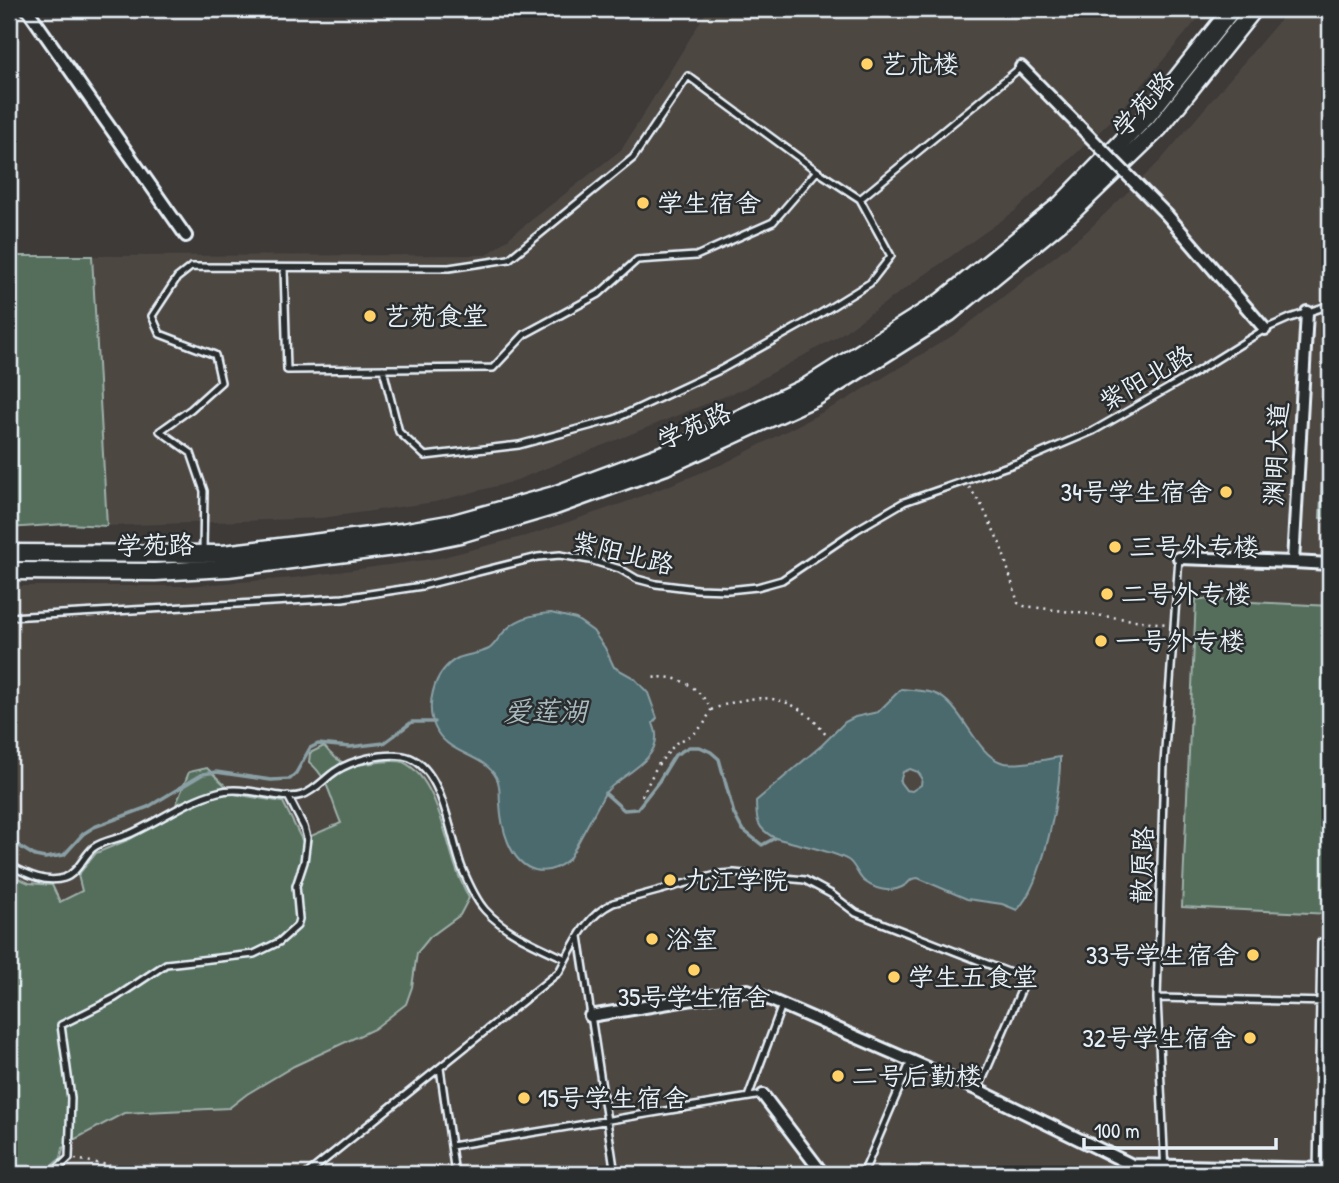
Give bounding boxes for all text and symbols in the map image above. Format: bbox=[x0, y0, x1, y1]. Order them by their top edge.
place label: 艺术楼 bbox=[881, 46, 959, 81]
marker: 艺术楼 bbox=[859, 56, 875, 72]
street label: 学苑路 bbox=[1104, 63, 1182, 144]
place label: 学生宿舍 bbox=[657, 185, 761, 220]
marker: 学生宿舍 bbox=[635, 195, 651, 211]
place label: 艺苑食堂 bbox=[384, 298, 488, 333]
marker: 艺苑食堂 bbox=[362, 308, 378, 324]
street label: 紫阳北路 bbox=[1092, 336, 1200, 419]
street label: 学苑路 bbox=[651, 394, 737, 457]
street label: 渊明大道 bbox=[1255, 401, 1296, 507]
place label: 34号学生宿舍 bbox=[1061, 474, 1212, 509]
marker: 34号学生宿舍 bbox=[1218, 484, 1234, 500]
street label: 紫阳北路 bbox=[568, 523, 678, 582]
street label: 学苑路 bbox=[116, 526, 194, 563]
place label: 三号外专楼 bbox=[1129, 529, 1259, 564]
marker: 三号外专楼 bbox=[1107, 539, 1123, 555]
place label: 二号外专楼 bbox=[1121, 576, 1251, 611]
marker: 二号外专楼 bbox=[1099, 586, 1115, 602]
place label: 一号外专楼 bbox=[1115, 623, 1245, 658]
marker: 一号外专楼 bbox=[1093, 633, 1109, 649]
water label: 爱莲湖 bbox=[503, 692, 590, 730]
street label: 散原路 bbox=[1123, 825, 1160, 905]
place label: 九江学院 bbox=[684, 862, 788, 897]
marker: 九江学院 bbox=[662, 872, 678, 888]
place label: 浴室 bbox=[666, 921, 718, 956]
marker: 浴室 bbox=[644, 931, 660, 947]
place label: 33号学生宿舍 bbox=[1086, 937, 1239, 972]
marker: 33号学生宿舍 bbox=[1245, 947, 1261, 963]
place label: 学生五食堂 bbox=[908, 959, 1038, 994]
marker: 35号学生宿舍 bbox=[686, 962, 702, 978]
marker: 学生五食堂 bbox=[886, 969, 902, 985]
place label: 35号学生宿舍 bbox=[618, 979, 770, 1014]
place label: 32号学生宿舍 bbox=[1082, 1020, 1236, 1055]
marker: 32号学生宿舍 bbox=[1242, 1030, 1258, 1046]
place label: 二号后勤楼 bbox=[852, 1058, 982, 1093]
marker: 二号后勤楼 bbox=[830, 1068, 846, 1084]
place label: 15号学生宿舍 bbox=[538, 1080, 688, 1115]
marker: 15号学生宿舍 bbox=[516, 1090, 532, 1106]
scale bar bbox=[1084, 1106, 1276, 1150]
text: 100 m bbox=[1094, 1116, 1140, 1145]

